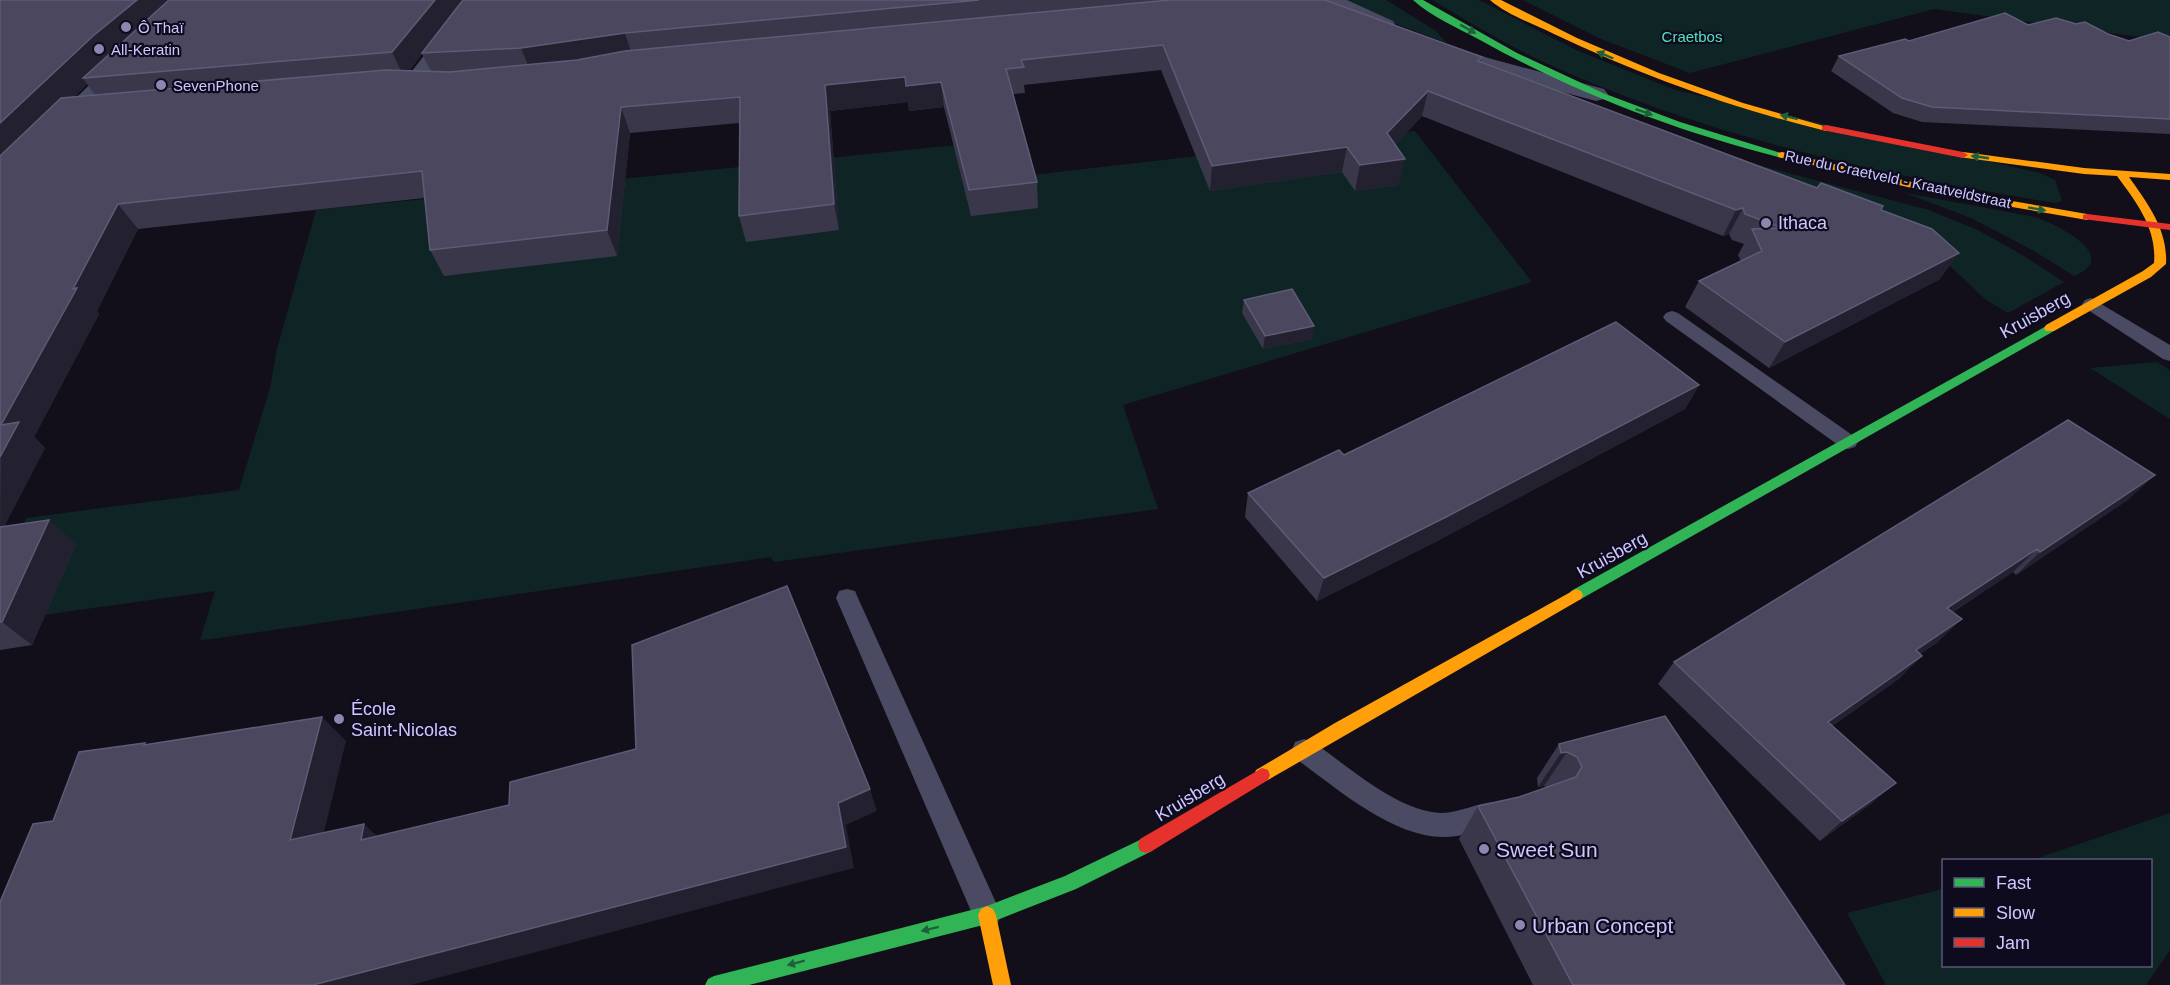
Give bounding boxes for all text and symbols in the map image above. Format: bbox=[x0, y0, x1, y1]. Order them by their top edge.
place label: Ô Thaï bbox=[138, 19, 184, 36]
marker: Ô Thaï bbox=[119, 20, 133, 34]
one-way arrow bbox=[1460, 24, 1477, 34]
park label: Craetbos bbox=[1662, 28, 1722, 45]
place label: All-Keratin bbox=[111, 41, 180, 58]
marker: All-Keratin bbox=[92, 42, 106, 56]
one-way arrow bbox=[1595, 50, 1613, 60]
place label: SevenPhone bbox=[173, 77, 259, 94]
marker: SevenPhone bbox=[154, 78, 168, 92]
one-way arrow bbox=[1635, 107, 1653, 117]
one-way arrow bbox=[1780, 112, 1798, 122]
street label: Rue du Craetveld - Kraatveldstraat bbox=[1783, 147, 2014, 211]
one-way arrow bbox=[1970, 152, 1989, 161]
one-way arrow bbox=[2027, 205, 2046, 214]
place label: Ithaca bbox=[1778, 213, 1828, 233]
marker: Ithaca bbox=[1759, 216, 1773, 230]
street label: Kruisberg bbox=[1996, 288, 2074, 342]
street label: Kruisberg bbox=[1573, 528, 1651, 582]
place label: École Saint-Nicolas bbox=[351, 699, 457, 740]
marker: École Saint-Nicolas bbox=[332, 712, 346, 726]
street label: Kruisberg bbox=[1152, 769, 1228, 825]
place label: Sweet Sun bbox=[1496, 838, 1598, 861]
marker: Sweet Sun bbox=[1477, 842, 1491, 856]
legend bbox=[1942, 859, 2152, 967]
text: Fast bbox=[1996, 873, 2031, 893]
text: Slow bbox=[1996, 903, 2036, 923]
place label: Urban Concept bbox=[1532, 914, 1673, 937]
marker: Urban Concept bbox=[1513, 918, 1527, 932]
one-way arrow bbox=[921, 924, 939, 934]
text: Jam bbox=[1996, 933, 2030, 953]
one-way arrow bbox=[787, 959, 805, 968]

